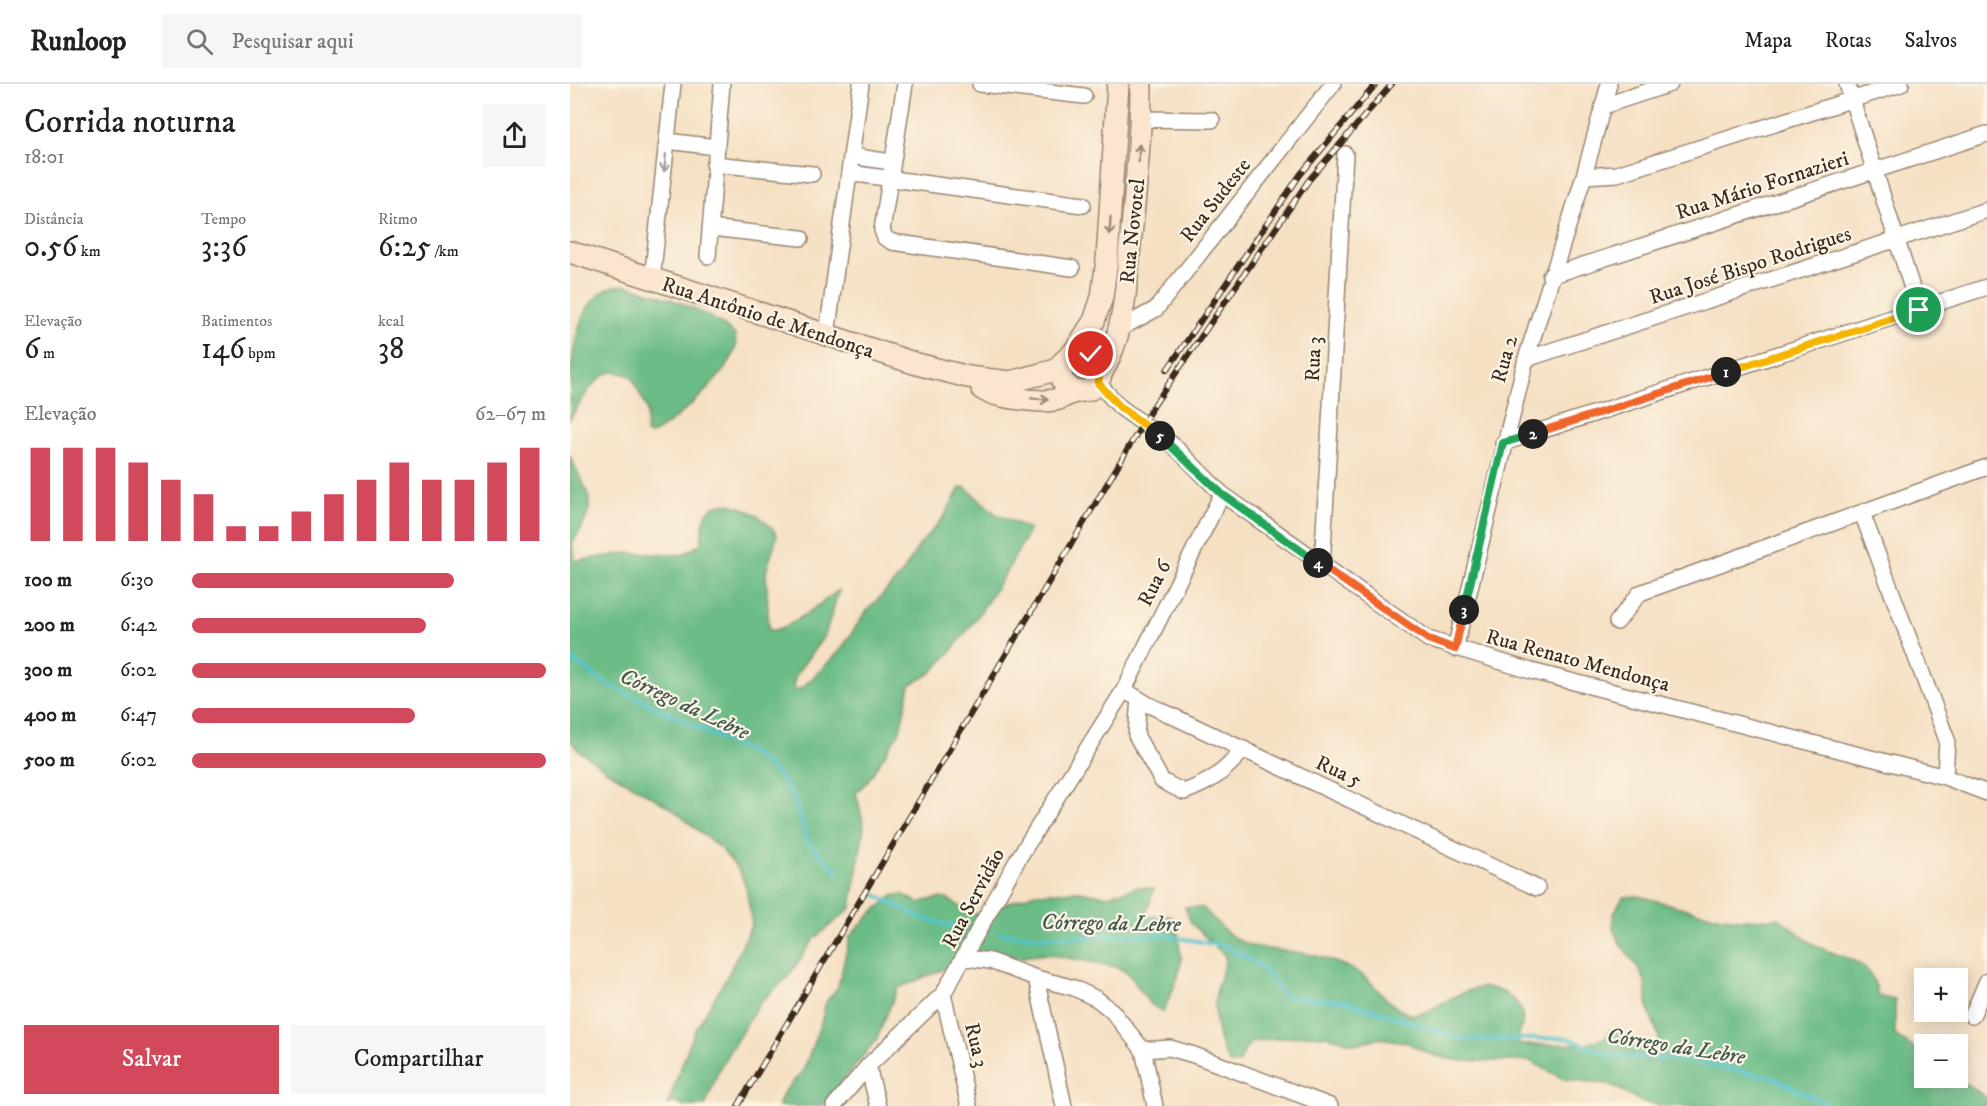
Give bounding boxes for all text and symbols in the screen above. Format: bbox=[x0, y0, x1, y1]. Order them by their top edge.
search box bbox=[162, 14, 582, 68]
text: Runloop bbox=[30, 24, 126, 59]
icon: search bbox=[183, 25, 216, 58]
text: Pesquisar aqui bbox=[231, 28, 354, 55]
text: Mapa bbox=[1744, 28, 1792, 54]
text: Rotas bbox=[1825, 28, 1872, 54]
text: Salvos bbox=[1905, 28, 1957, 54]
text: Corrida noturna bbox=[24, 102, 236, 143]
button: share bbox=[483, 104, 546, 167]
one-way arrow bbox=[1134, 144, 1145, 164]
text: 18:01 bbox=[24, 145, 65, 170]
street label: Rua Mário Fornazieri bbox=[1673, 146, 1852, 226]
one-way arrow bbox=[659, 153, 670, 173]
street label: Rua Sudeste bbox=[1175, 153, 1257, 248]
street label: Rua Novotel bbox=[1115, 177, 1152, 285]
text: Distância bbox=[24, 209, 83, 229]
text: Tempo bbox=[201, 209, 246, 229]
text: Ritmo bbox=[378, 209, 418, 229]
one-way arrow bbox=[1104, 216, 1115, 236]
street label: Rua José Bispo Rodrigues bbox=[1646, 221, 1854, 311]
text: 0.56 bbox=[24, 229, 77, 266]
text: 3:36 bbox=[201, 229, 247, 266]
text: 6:25 bbox=[378, 229, 431, 266]
text: km bbox=[77, 241, 101, 261]
text: /km bbox=[431, 241, 459, 261]
street label: Rua Antônio de Mendonça bbox=[658, 271, 877, 365]
pin bbox=[1893, 284, 1944, 335]
icon: arrive bbox=[1902, 293, 1935, 326]
text: Elevação bbox=[24, 311, 82, 331]
text: Batimentos bbox=[201, 311, 272, 331]
text: kcal bbox=[378, 311, 404, 331]
pin bbox=[1065, 328, 1116, 379]
text: 6 bbox=[24, 331, 40, 368]
text: 146 bbox=[201, 331, 245, 368]
text: 38 bbox=[378, 331, 404, 368]
street label: Rua 2 bbox=[1486, 332, 1524, 386]
street label: Rua 3 bbox=[1300, 336, 1328, 382]
icon: check bbox=[1074, 337, 1107, 370]
text: m bbox=[40, 343, 55, 363]
text: bpm bbox=[245, 343, 276, 363]
pin: 1 bbox=[1711, 357, 1741, 387]
text: 1 bbox=[1723, 362, 1729, 382]
one-way arrow bbox=[1030, 394, 1050, 405]
text: Elevação bbox=[24, 402, 97, 427]
text: 62–67 m bbox=[475, 402, 546, 427]
pin: 2 bbox=[1518, 419, 1548, 449]
pin: 5 bbox=[1145, 421, 1175, 451]
text: 2 bbox=[1529, 424, 1537, 444]
text: 5 bbox=[1156, 426, 1164, 446]
pin: 4 bbox=[1303, 548, 1333, 578]
text: 4 bbox=[1313, 553, 1323, 573]
street label: Rua 6 bbox=[1132, 555, 1178, 611]
text: 100 m bbox=[24, 568, 72, 593]
text: 6:30 bbox=[120, 568, 154, 593]
pin: 3 bbox=[1449, 595, 1479, 625]
text: 3 bbox=[1461, 600, 1467, 620]
text: 200 m bbox=[24, 613, 75, 638]
text: 6:42 bbox=[120, 613, 157, 638]
street label: Rua Renato Mendonça bbox=[1483, 624, 1673, 698]
text: 300 m bbox=[24, 658, 72, 683]
text: 6:02 bbox=[120, 658, 156, 683]
water label: Córrego da Lebre bbox=[615, 663, 754, 746]
text: 400 m bbox=[24, 703, 76, 728]
text: 6:47 bbox=[120, 703, 157, 728]
text: 500 m bbox=[24, 748, 75, 773]
text: 6:02 bbox=[120, 748, 156, 773]
street label: Rua 5 bbox=[1311, 750, 1366, 794]
street label: Rua Servidão bbox=[937, 844, 1011, 953]
water label: Córrego da Lebre bbox=[1041, 909, 1182, 938]
map controls bbox=[1914, 968, 1968, 1088]
button: + bbox=[1914, 968, 1968, 1022]
street label: Rua 3 bbox=[958, 1020, 994, 1070]
water label: Córrego da Lebre bbox=[1605, 1022, 1748, 1071]
button: Salvar bbox=[24, 1025, 279, 1094]
button: Compartilhar bbox=[291, 1025, 546, 1094]
button: − bbox=[1914, 1034, 1968, 1088]

